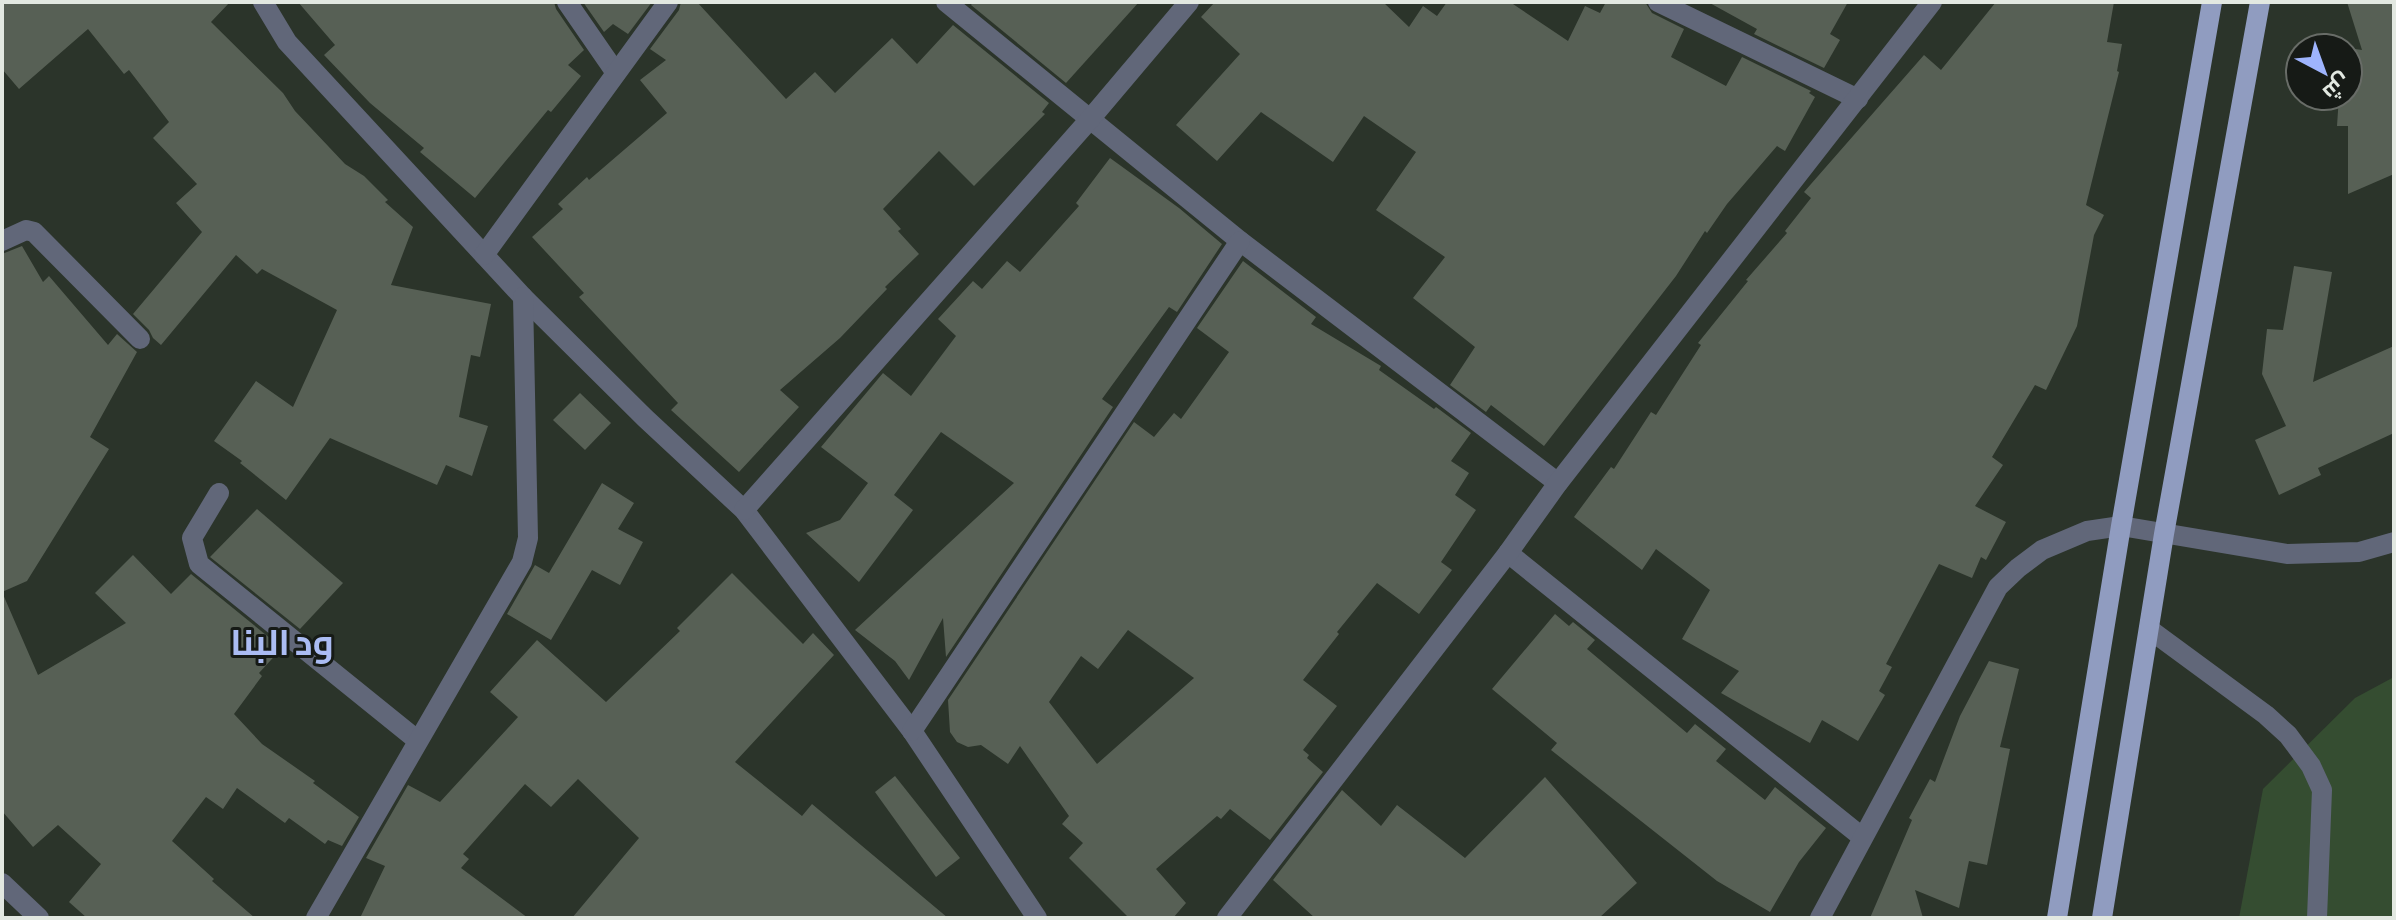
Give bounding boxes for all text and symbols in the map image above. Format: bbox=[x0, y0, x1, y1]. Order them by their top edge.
north arrow bbox=[2284, 32, 2364, 112]
text: ش bbox=[2317, 67, 2356, 106]
district label: ود البنا bbox=[230, 621, 334, 664]

